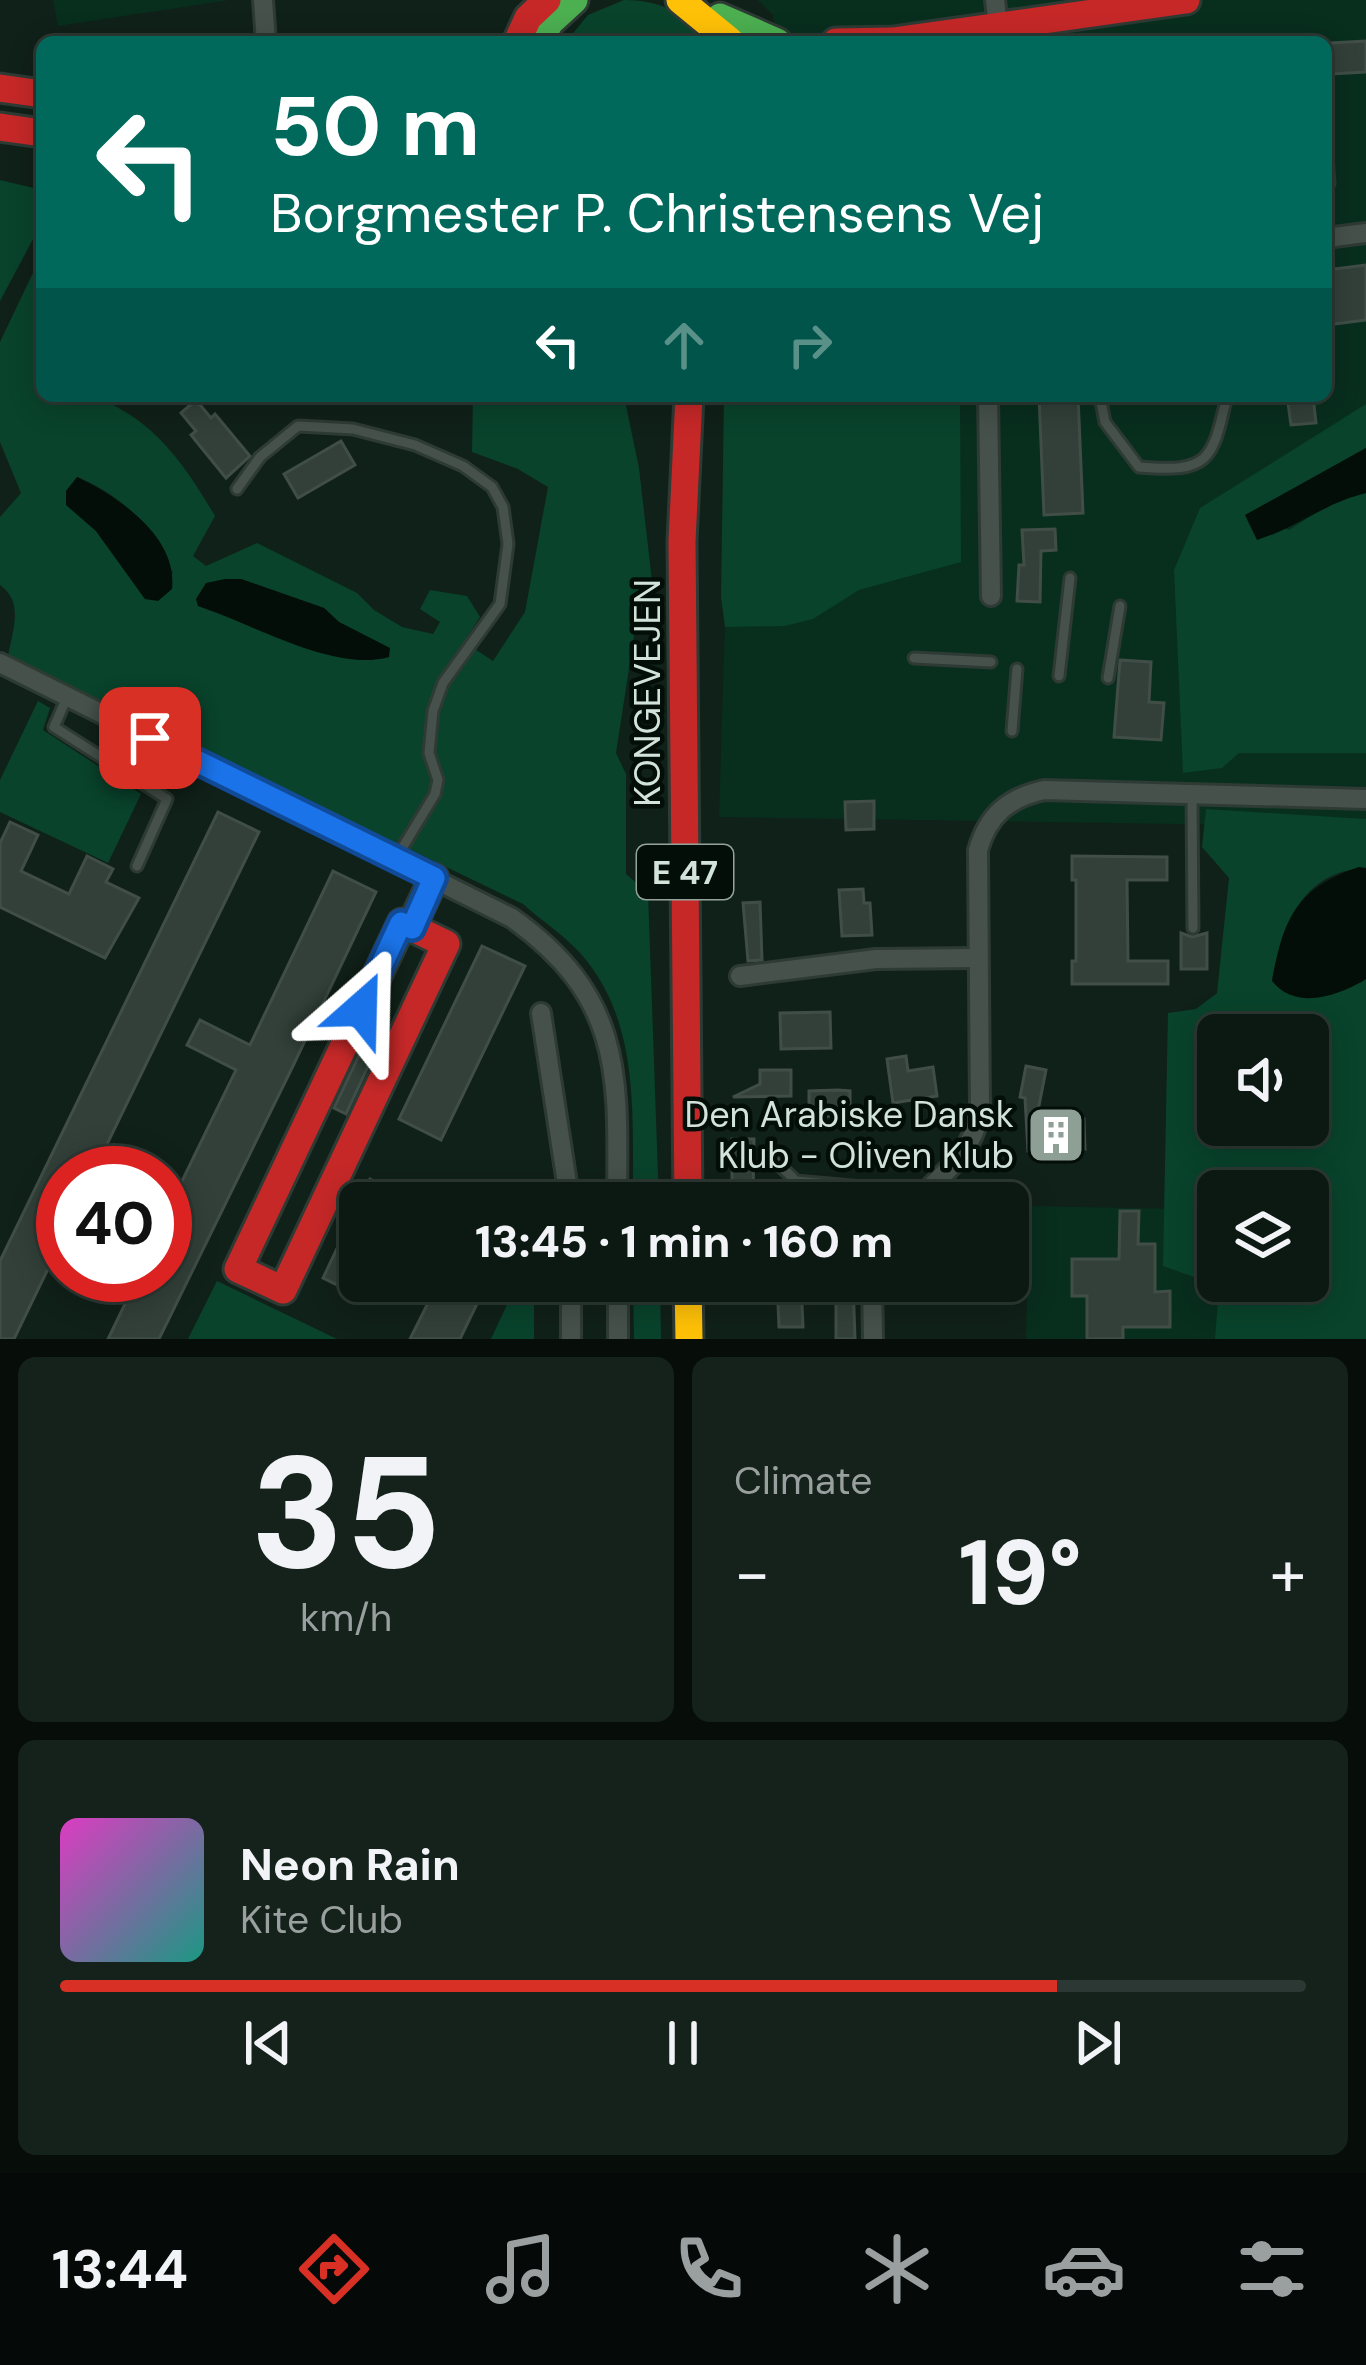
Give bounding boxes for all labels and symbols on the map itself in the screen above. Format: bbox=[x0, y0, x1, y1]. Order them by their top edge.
street label: KONGEVEJEN bbox=[624, 579, 671, 807]
pin bbox=[99, 687, 201, 789]
road number: E 47 bbox=[637, 845, 733, 899]
position arrow bbox=[298, 946, 424, 1072]
place label: Den Arabiske Dansk Klub - Oliven Klub bbox=[684, 1091, 1014, 1179]
building icon: Den Arabiske Dansk Klub - Oliven Klub bbox=[1025, 1104, 1087, 1166]
speed limit sign: 40 bbox=[36, 1146, 192, 1302]

